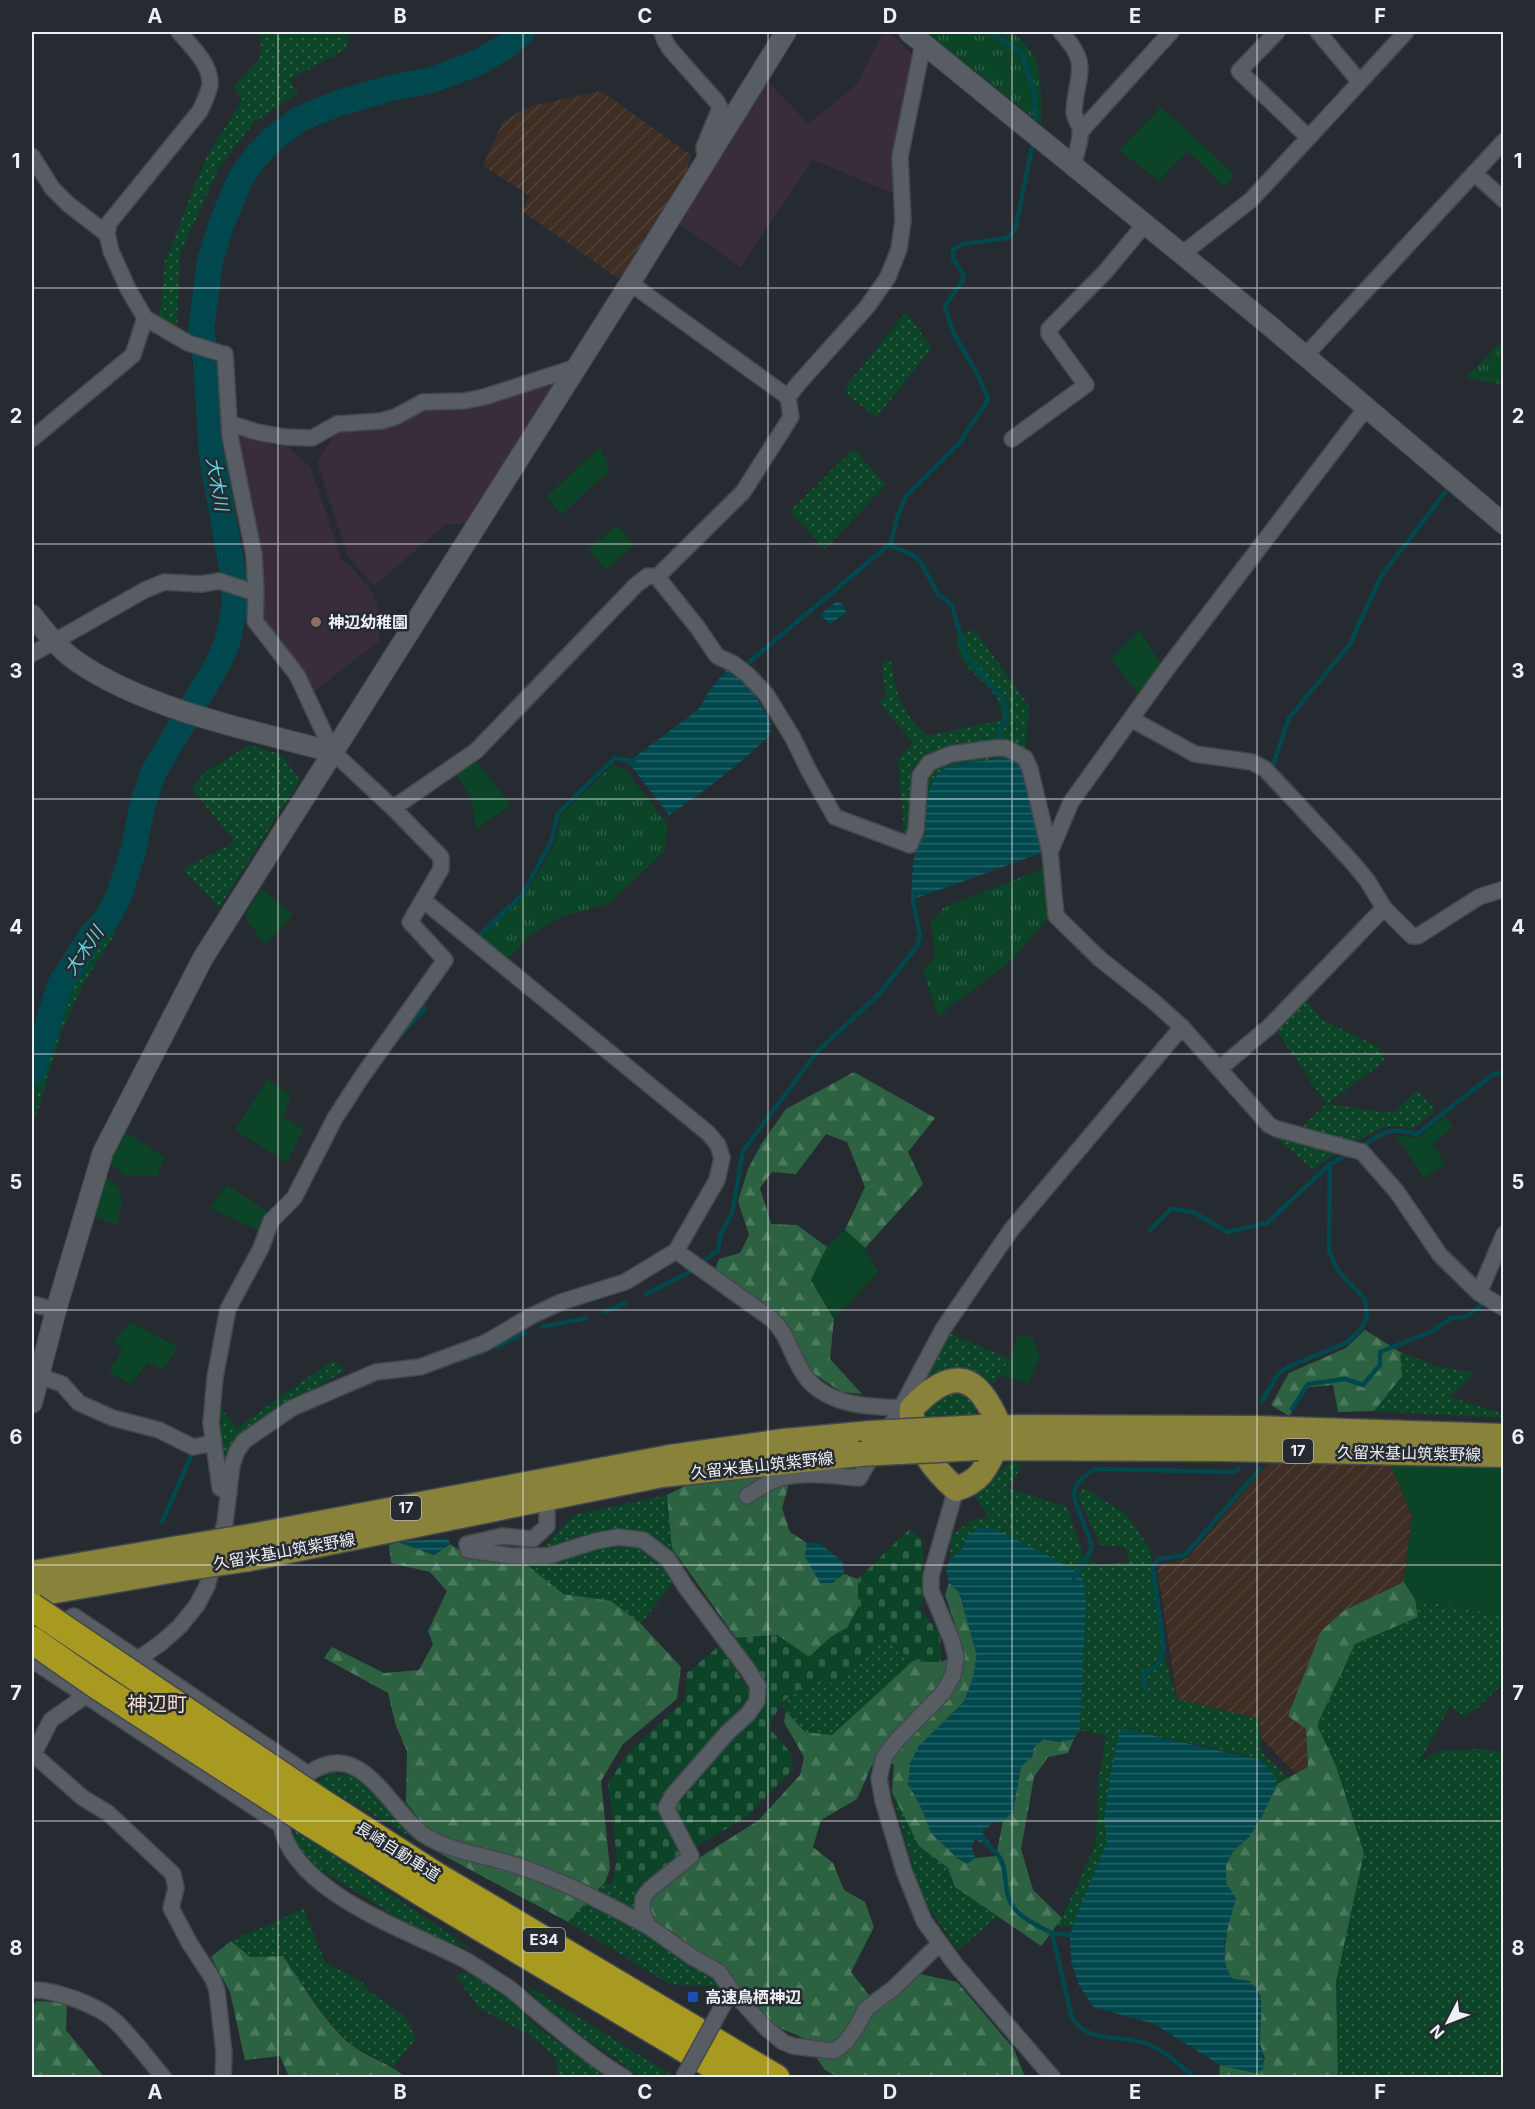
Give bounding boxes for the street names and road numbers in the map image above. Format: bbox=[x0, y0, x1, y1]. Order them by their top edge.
road number: 17 bbox=[1283, 1439, 1313, 1463]
street label: 久留米基山筑紫野線 bbox=[1337, 1442, 1481, 1464]
street label: 久留米基山筑紫野線 bbox=[689, 1448, 835, 1482]
road number: 17 bbox=[391, 1496, 421, 1520]
street label: 久留米基山筑紫野線 bbox=[211, 1529, 357, 1573]
street label: 長崎自動車道 bbox=[352, 1817, 444, 1885]
road number: E34 bbox=[523, 1928, 565, 1952]

